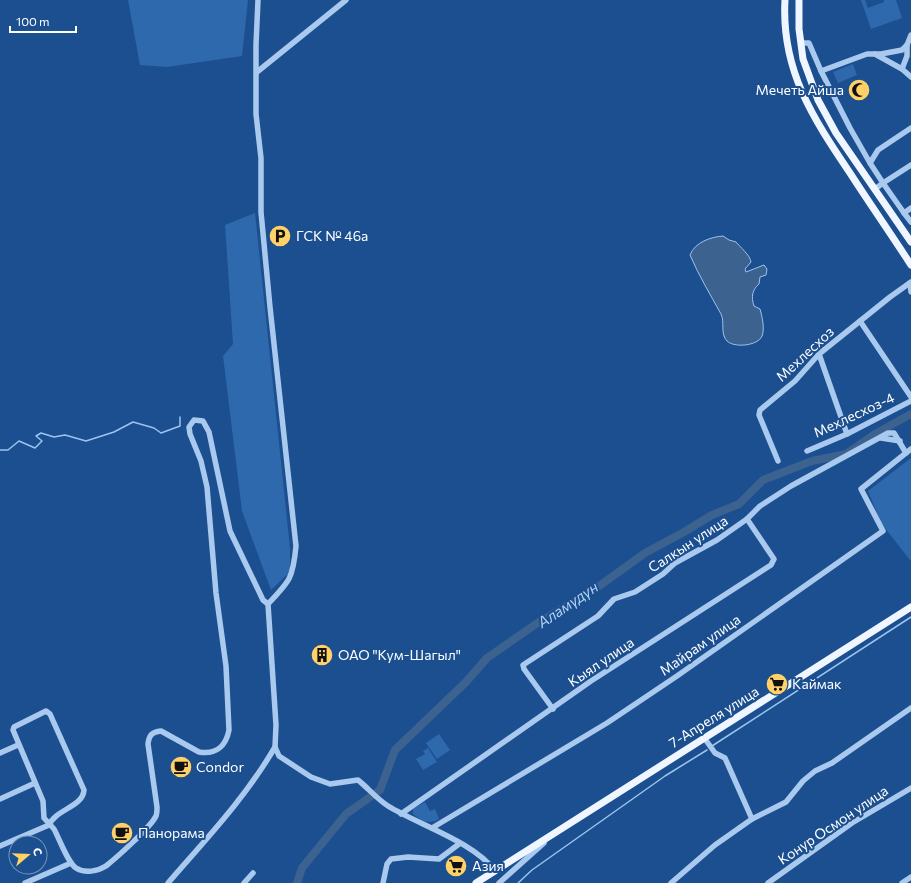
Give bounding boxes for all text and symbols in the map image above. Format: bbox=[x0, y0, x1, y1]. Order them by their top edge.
scale bar bbox=[10, 8, 76, 34]
text: 100 m bbox=[16, 14, 50, 28]
mosque icon: Мечеть Айша bbox=[846, 77, 872, 103]
place label: Мечеть Айша bbox=[755, 81, 844, 98]
parking icon: ГСК № 46а bbox=[267, 223, 293, 249]
place label: ГСК № 46а bbox=[296, 227, 368, 244]
street label: Мехлесхоз bbox=[772, 322, 837, 385]
street label: Мехлесхоз-4 bbox=[811, 388, 897, 441]
street label: Салкын улица bbox=[645, 512, 731, 576]
water label: Аламүдүн bbox=[533, 577, 602, 632]
street label: Майрам улица bbox=[656, 610, 743, 679]
street label: Кыял улица bbox=[564, 633, 637, 690]
building icon: ОАО "Кум-Шагыл" bbox=[309, 642, 335, 668]
place label: ОАО "Кум-Шагыл" bbox=[338, 646, 461, 663]
supermarket icon: Каймак bbox=[764, 671, 790, 697]
place label: Каймак bbox=[792, 675, 842, 692]
street label: 7-Апреля улица bbox=[666, 682, 762, 751]
cafe icon: Condor bbox=[168, 754, 194, 780]
place label: Condor bbox=[196, 758, 244, 775]
street label: Конур Осмон улица bbox=[775, 781, 891, 868]
cafe icon: Панорама bbox=[109, 820, 135, 846]
place label: Панорама bbox=[138, 824, 205, 841]
north arrow bbox=[8, 835, 48, 875]
text: С bbox=[31, 846, 45, 858]
supermarket icon: Азия bbox=[443, 853, 469, 879]
place label: Азия bbox=[472, 857, 504, 874]

